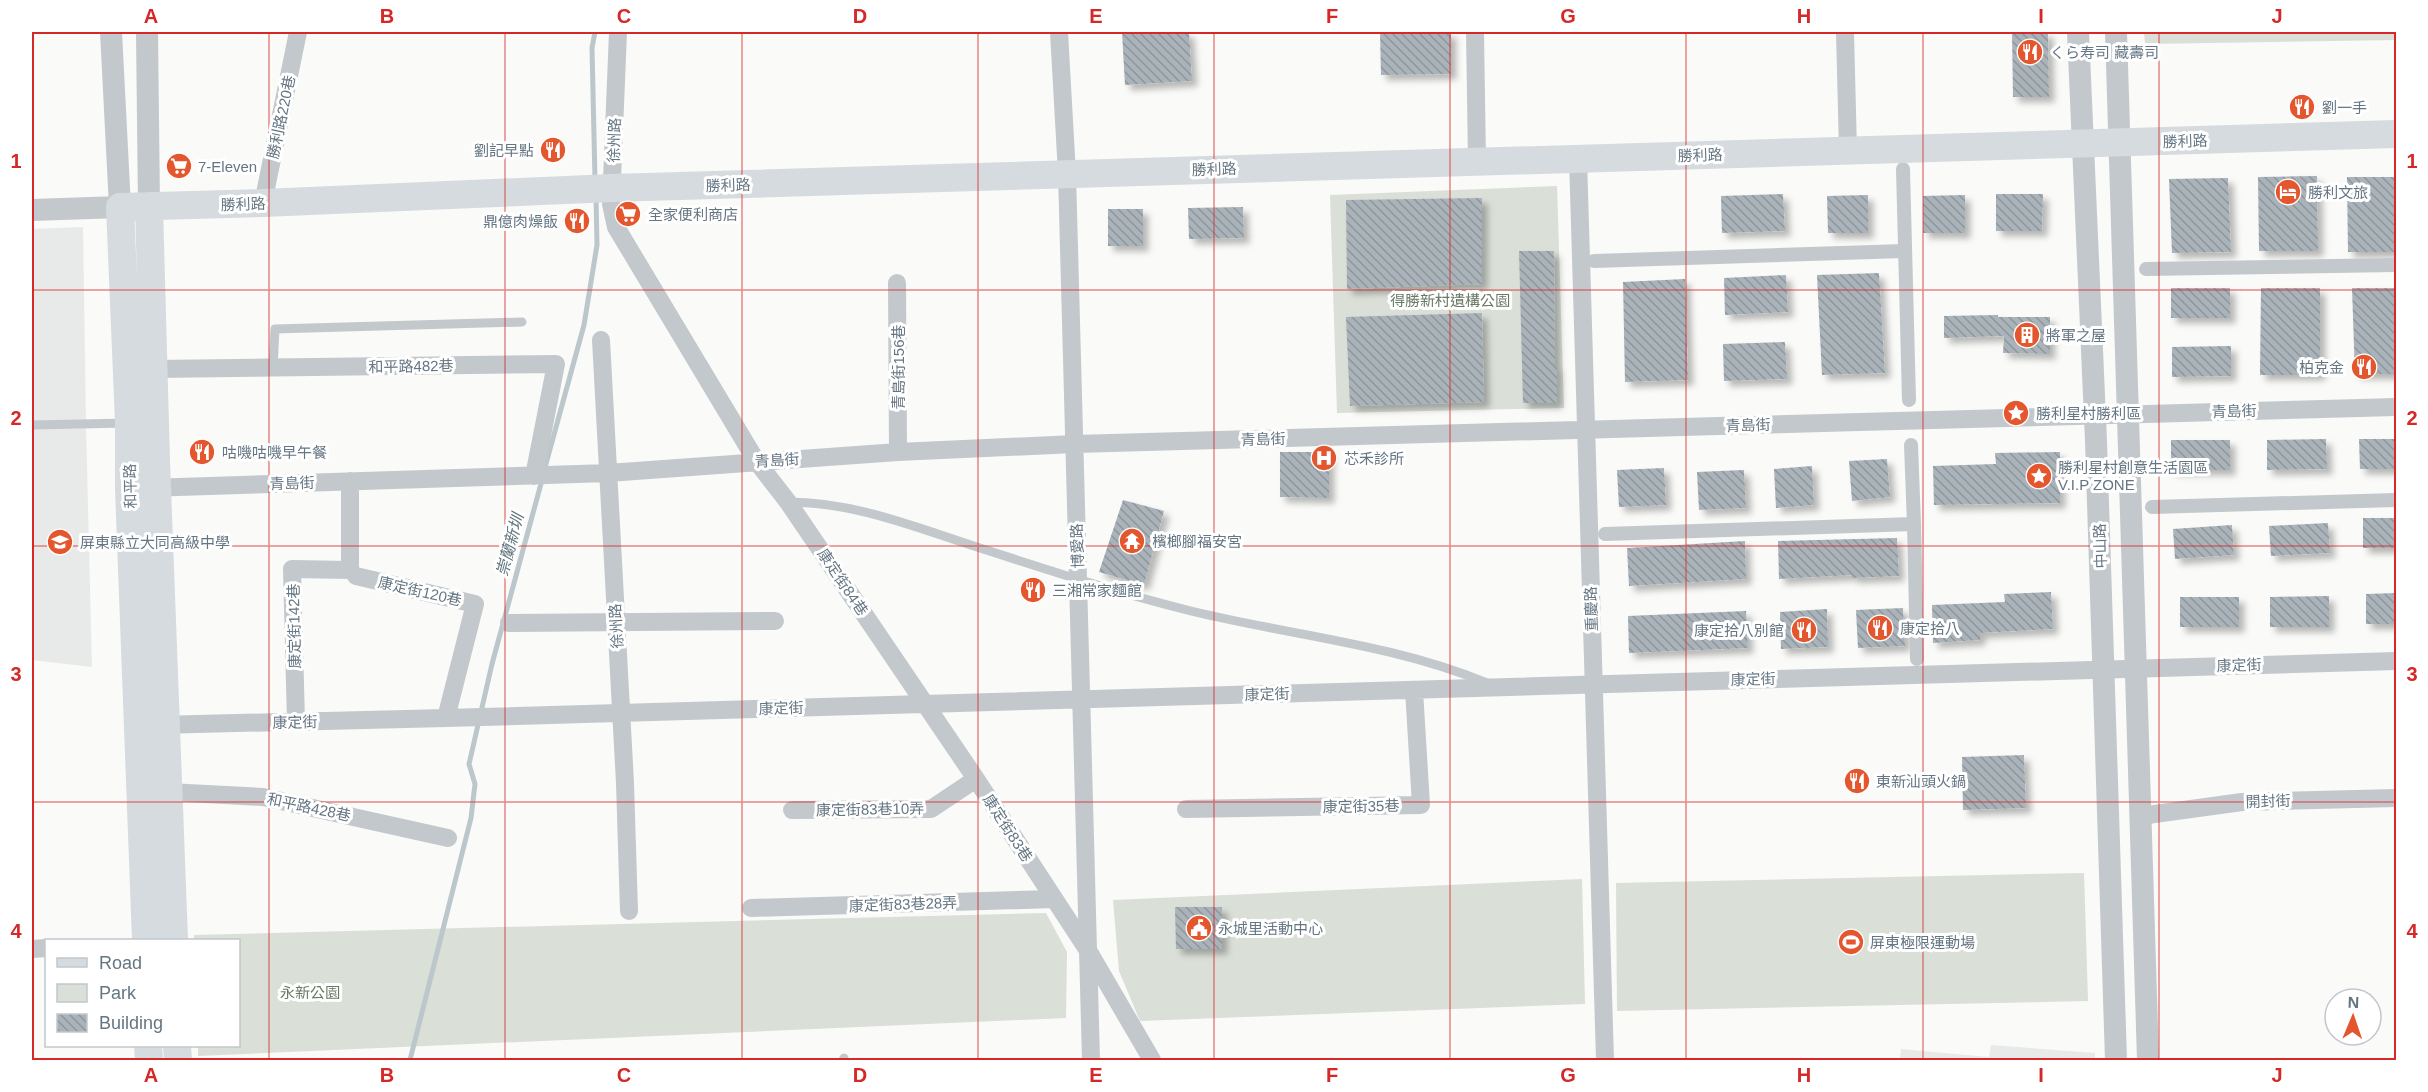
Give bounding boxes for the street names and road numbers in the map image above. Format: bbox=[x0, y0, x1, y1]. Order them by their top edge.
street label: 勝利路220巷 bbox=[264, 74, 298, 160]
street label: 徐州路 bbox=[605, 117, 623, 163]
street label: 勝利路 bbox=[2162, 132, 2208, 150]
street label: 勝利路 bbox=[1677, 146, 1723, 164]
street label: 勝利路 bbox=[1191, 160, 1237, 178]
street label: 勝利路 bbox=[705, 176, 751, 194]
street label: 勝利路 bbox=[220, 195, 266, 213]
street label: 青島街156巷 bbox=[890, 324, 907, 410]
street label: 和平路482巷 bbox=[368, 357, 454, 375]
street label: 青島街 bbox=[2211, 402, 2257, 420]
street label: 青島街 bbox=[1725, 416, 1771, 434]
street label: 青島街 bbox=[1240, 430, 1286, 448]
street label: 青島街 bbox=[754, 450, 800, 470]
street label: 和平路 bbox=[121, 463, 139, 509]
street label: 青島街 bbox=[269, 474, 315, 492]
street label: 博愛路 bbox=[1068, 523, 1086, 569]
street label: 中山路 bbox=[2091, 523, 2109, 569]
street label: 康定街84巷 bbox=[815, 545, 871, 619]
street label: 康定街120巷 bbox=[377, 573, 463, 609]
street label: 康定街142巷 bbox=[285, 583, 303, 669]
street label: 重慶路 bbox=[1582, 586, 1600, 632]
street label: 徐州路 bbox=[606, 603, 626, 649]
street label: 康定街 bbox=[2216, 656, 2262, 674]
street label: 康定街 bbox=[1730, 670, 1776, 688]
street label: 康定街 bbox=[1244, 685, 1290, 703]
street label: 康定街 bbox=[758, 699, 804, 717]
street label: 康定街 bbox=[272, 713, 318, 731]
street label: 和平路428巷 bbox=[266, 790, 352, 824]
street label: 康定街83巷 bbox=[980, 791, 1036, 865]
street label: 開封街 bbox=[2245, 792, 2291, 810]
street label: 康定街35巷 bbox=[1323, 797, 1399, 815]
street label: 康定街83巷10弄 bbox=[816, 800, 924, 818]
street label: 康定街83巷28弄 bbox=[849, 894, 957, 914]

